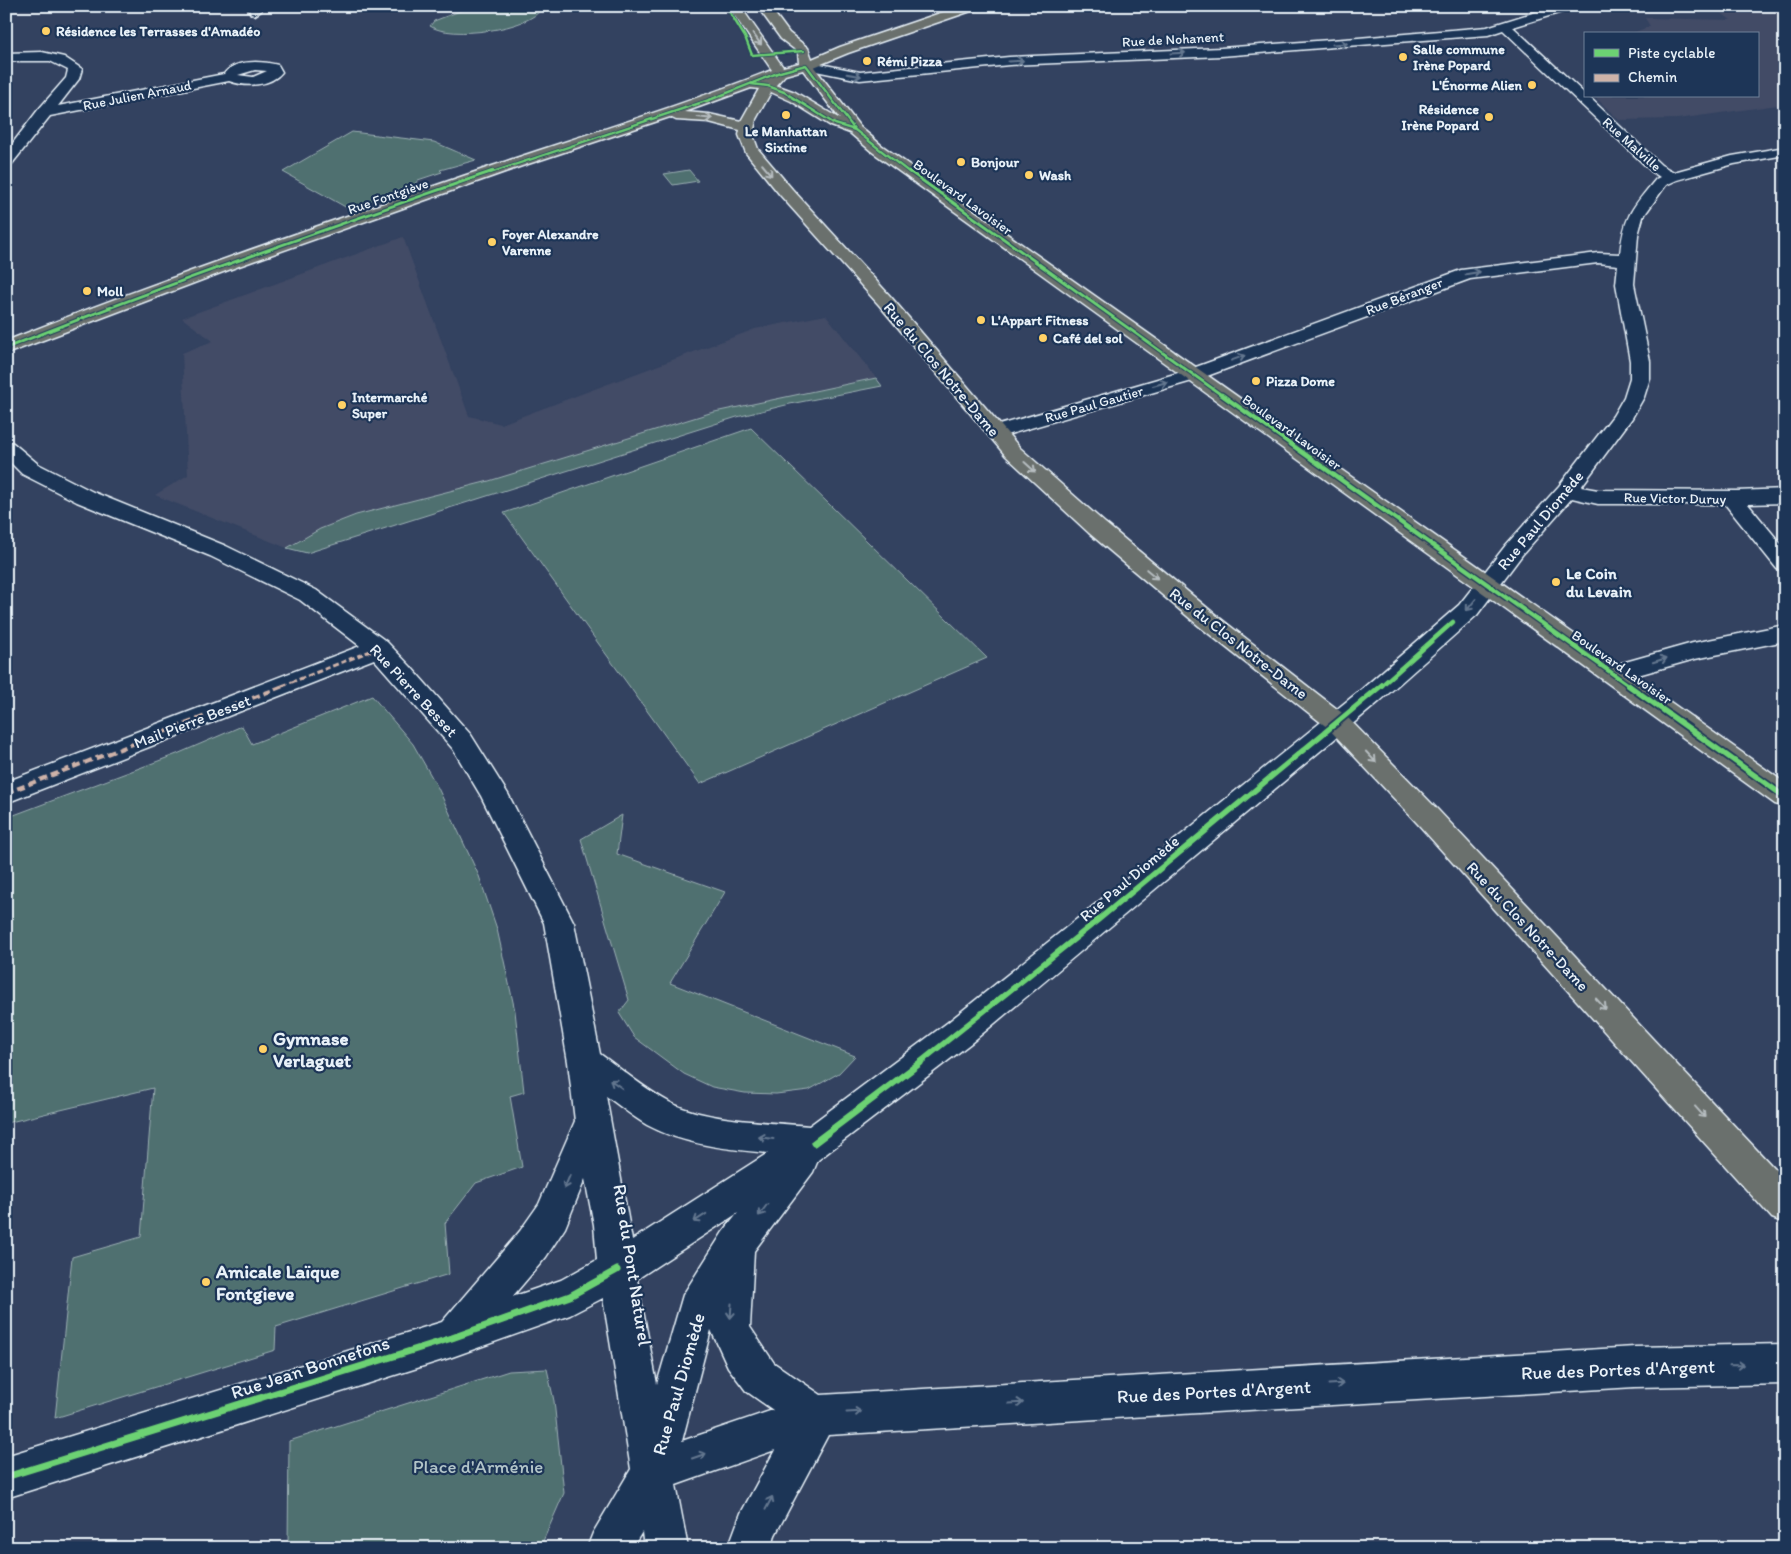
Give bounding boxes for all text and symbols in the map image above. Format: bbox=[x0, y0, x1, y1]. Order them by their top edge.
place label: Résidence les Terrasses d'Amadéo bbox=[56, 23, 260, 40]
marker: Résidence les Terrasses d'Amadéo bbox=[40, 25, 52, 37]
street label: Rue de Nohanent bbox=[1122, 28, 1224, 51]
one-way arrow bbox=[752, 32, 762, 46]
legend bbox=[1584, 32, 1758, 98]
one-way arrow bbox=[1332, 39, 1348, 48]
place label: Salle commune Irène Popard bbox=[1413, 41, 1505, 74]
text: Piste cyclable bbox=[1628, 44, 1715, 62]
one-way arrow bbox=[1170, 49, 1186, 58]
marker: Salle commune Irène Popard bbox=[1397, 51, 1409, 63]
place label: Rémi Pizza bbox=[877, 53, 943, 70]
marker: Rémi Pizza bbox=[861, 55, 873, 67]
one-way arrow bbox=[1007, 56, 1023, 65]
text: Chemin bbox=[1628, 68, 1678, 86]
one-way arrow bbox=[846, 70, 862, 80]
street label: Rue Julien Arnaud bbox=[81, 77, 193, 114]
place label: L'Énorme Alien bbox=[1432, 77, 1523, 94]
marker: L'Énorme Alien bbox=[1526, 79, 1538, 91]
place label: Résidence Irène Popard bbox=[1401, 101, 1480, 134]
marker: Le Manhattan Sixtine bbox=[780, 109, 792, 121]
marker: Résidence Irène Popard bbox=[1483, 111, 1495, 123]
one-way arrow bbox=[697, 113, 713, 123]
street label: Rue Malville bbox=[1599, 114, 1665, 175]
place label: Le Manhattan Sixtine bbox=[745, 123, 827, 156]
place label: Bonjour bbox=[971, 154, 1019, 171]
street label: Boulevard Lavoisier bbox=[910, 156, 1016, 239]
marker: Bonjour bbox=[955, 156, 967, 168]
one-way arrow bbox=[761, 163, 772, 176]
place label: Wash bbox=[1039, 167, 1072, 184]
marker: Wash bbox=[1023, 169, 1035, 181]
street label: Rue Fontgiève bbox=[346, 175, 431, 218]
place label: Foyer Alexandre Varenne bbox=[502, 226, 599, 259]
marker: Foyer Alexandre Varenne bbox=[486, 236, 498, 248]
one-way arrow bbox=[1464, 267, 1480, 277]
street label: Rue Béranger bbox=[1363, 274, 1446, 319]
place label: Moll bbox=[97, 283, 124, 300]
marker: Moll bbox=[81, 285, 93, 297]
street label: Rue du Clos Notre-Dame bbox=[880, 298, 1004, 441]
place label: L'Appart Fitness bbox=[991, 312, 1088, 329]
marker: L'Appart Fitness bbox=[975, 314, 987, 326]
place label: Café del sol bbox=[1053, 330, 1124, 347]
marker: Café del sol bbox=[1037, 332, 1049, 344]
one-way arrow bbox=[1230, 353, 1245, 362]
place label: Pizza Dome bbox=[1266, 373, 1335, 390]
marker: Pizza Dome bbox=[1250, 375, 1262, 387]
one-way arrow bbox=[1152, 379, 1168, 389]
street label: Rue Paul Gautier bbox=[1043, 382, 1146, 427]
place label: Intermarché Super bbox=[352, 389, 428, 422]
street label: Boulevard Lavoisier bbox=[1239, 391, 1345, 474]
marker: Intermarché Super bbox=[336, 399, 348, 411]
one-way arrow bbox=[1023, 461, 1036, 473]
street label: Rue Paul Diomède bbox=[1493, 467, 1587, 574]
street label: Rue Victor Duruy bbox=[1624, 489, 1727, 508]
place label: Le Coin du Levain bbox=[1566, 564, 1633, 601]
one-way arrow bbox=[1146, 568, 1159, 580]
marker: Le Coin du Levain bbox=[1550, 576, 1562, 588]
street label: Rue du Clos Notre-Dame bbox=[1166, 584, 1311, 703]
one-way arrow bbox=[1465, 598, 1476, 611]
street label: Boulevard Lavoisier bbox=[1568, 627, 1675, 708]
street label: Rue Pierre Besset bbox=[366, 640, 462, 741]
one-way arrow bbox=[1652, 655, 1668, 665]
street label: Mail Pierre Besset bbox=[131, 690, 253, 752]
one-way arrow bbox=[1365, 751, 1377, 764]
street label: Rue Paul Diomède bbox=[1076, 831, 1183, 925]
street label: Rue du Clos Notre-Dame bbox=[1463, 858, 1593, 995]
one-way arrow bbox=[1595, 998, 1607, 1011]
place label: Gymnase Verlaguet bbox=[273, 1027, 351, 1072]
marker: Gymnase Verlaguet bbox=[257, 1043, 269, 1055]
one-way arrow bbox=[609, 1079, 623, 1089]
one-way arrow bbox=[1694, 1106, 1706, 1119]
one-way arrow bbox=[758, 1133, 774, 1143]
one-way arrow bbox=[561, 1175, 570, 1190]
street label: Rue du Pont Naturel bbox=[608, 1182, 657, 1348]
one-way arrow bbox=[758, 1203, 769, 1216]
one-way arrow bbox=[693, 1213, 707, 1223]
place label: Amicale Laïque Fontgieve bbox=[215, 1260, 339, 1305]
marker: Amicale Laïque Fontgieve bbox=[200, 1276, 212, 1288]
one-way arrow bbox=[727, 1303, 736, 1319]
street label: Rue Paul Diomède bbox=[647, 1310, 710, 1458]
street label: Rue Jean Bonnefons bbox=[228, 1331, 392, 1404]
street label: Rue des Portes d'Argent bbox=[1521, 1355, 1716, 1384]
one-way arrow bbox=[1728, 1360, 1744, 1370]
street label: Rue des Portes d'Argent bbox=[1116, 1375, 1312, 1408]
one-way arrow bbox=[1328, 1380, 1344, 1389]
one-way arrow bbox=[1008, 1398, 1024, 1407]
one-way arrow bbox=[846, 1407, 862, 1416]
one-way arrow bbox=[690, 1451, 706, 1460]
park label: Place d'Arménie bbox=[413, 1455, 543, 1478]
one-way arrow bbox=[765, 1497, 775, 1511]

